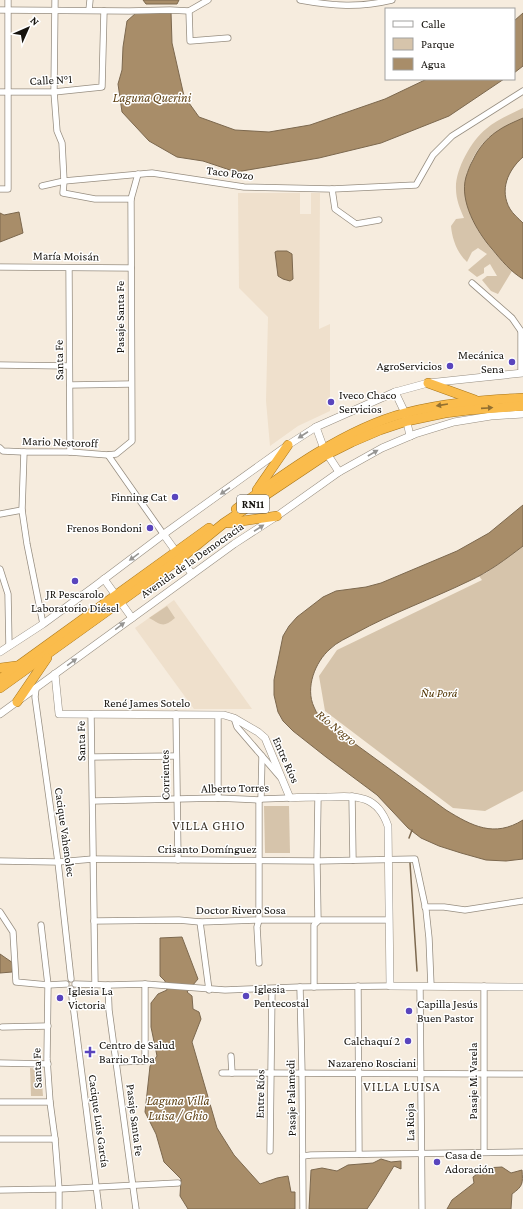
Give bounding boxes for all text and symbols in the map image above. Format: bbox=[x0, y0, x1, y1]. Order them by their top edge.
north arrow bbox=[8, 8, 48, 48]
legend bbox=[385, 8, 515, 80]
text: N bbox=[28, 14, 42, 28]
text: Calle bbox=[421, 17, 445, 31]
text: Parque bbox=[421, 37, 454, 51]
text: Agua bbox=[421, 57, 446, 71]
street label: Calle N°1 bbox=[29, 72, 73, 88]
water label: Laguna Querini bbox=[113, 90, 192, 105]
street label: Taco Pozo bbox=[206, 163, 255, 183]
street label: María Moisán bbox=[33, 248, 100, 264]
street label: Pasaje Santa Fe bbox=[113, 281, 127, 353]
street label: Santa Fe bbox=[52, 340, 66, 380]
place label: Mecánica Sena bbox=[458, 348, 504, 376]
marker: Mecánica Sena bbox=[507, 357, 517, 367]
place label: AgroServicios bbox=[377, 359, 442, 373]
marker: AgroServicios bbox=[445, 361, 455, 371]
place label: Iveco Chaco Servicios bbox=[339, 388, 396, 416]
marker: Iveco Chaco Servicios bbox=[326, 397, 336, 407]
one-way arrow bbox=[436, 402, 449, 408]
one-way arrow bbox=[481, 405, 493, 412]
one-way arrow bbox=[298, 431, 308, 439]
street label: Mario Nestoroff bbox=[22, 434, 100, 450]
one-way arrow bbox=[367, 449, 379, 456]
one-way arrow bbox=[220, 487, 230, 495]
place label: Finning Cat bbox=[111, 490, 168, 504]
marker: Finning Cat bbox=[170, 492, 180, 502]
road number: RN11 bbox=[237, 495, 269, 513]
street label: Avenida de la Democracia bbox=[138, 519, 247, 601]
place label: Frenos Bondoni bbox=[67, 521, 142, 535]
marker: Frenos Bondoni bbox=[145, 523, 155, 533]
one-way arrow bbox=[253, 524, 264, 532]
one-way arrow bbox=[128, 553, 139, 561]
marker: JR Pescarolo Laboratorio Diésel bbox=[70, 576, 80, 586]
place label: JR Pescarolo Laboratorio Diésel bbox=[31, 587, 119, 615]
one-way arrow bbox=[115, 622, 126, 630]
one-way arrow bbox=[67, 658, 78, 666]
park label: Ñu Porá bbox=[421, 686, 458, 700]
street label: René James Sotelo bbox=[104, 696, 190, 710]
water label: Río Negro bbox=[313, 707, 360, 748]
street label: Santa Fe bbox=[74, 721, 88, 761]
street label: Entre Ríos bbox=[270, 735, 302, 785]
street label: Corrientes bbox=[158, 749, 172, 800]
street label: Alberto Torres bbox=[201, 780, 269, 796]
street label: Cacique Vahenolec bbox=[52, 786, 78, 878]
district label: VILLA GHIO bbox=[172, 818, 246, 833]
street label: Crisanto Domínguez bbox=[158, 842, 257, 856]
street label: Doctor Rivero Sosa bbox=[196, 903, 286, 917]
place label: Iglesia Pentecostal bbox=[254, 982, 309, 1010]
place label: Iglesia La Victoria bbox=[68, 984, 114, 1012]
marker: Iglesia Pentecostal bbox=[241, 991, 251, 1001]
marker: Iglesia La Victoria bbox=[55, 993, 65, 1003]
place label: Capilla Jesús Buen Pastor bbox=[417, 997, 478, 1025]
marker: Capilla Jesús Buen Pastor bbox=[404, 1006, 414, 1016]
place label: Calchaquí 2 bbox=[344, 1034, 400, 1048]
marker: Calchaquí 2 bbox=[403, 1036, 413, 1046]
place label: Centro de Salud Barrio Toba bbox=[99, 1038, 175, 1066]
street label: Pasaje M. Varela bbox=[466, 1042, 480, 1119]
marker: Centro de Salud Barrio Toba bbox=[84, 1046, 96, 1058]
street label: Santa Fe bbox=[29, 1048, 45, 1088]
street label: Nazareno Rosciani bbox=[328, 1056, 416, 1070]
street label: Pasaje Palamedi bbox=[283, 1060, 299, 1136]
street label: Entre Ríos bbox=[253, 1069, 267, 1119]
street label: Cacique Luis García bbox=[86, 1074, 113, 1169]
district label: VILLA LUISA bbox=[363, 1079, 441, 1094]
street label: Pasaje Santa Fe bbox=[124, 1083, 146, 1157]
water label: Laguna Villa Luisa / Ghio bbox=[146, 1093, 210, 1123]
street label: La Rioja bbox=[403, 1102, 417, 1141]
place label: Casa de Adoración bbox=[445, 1148, 495, 1176]
marker: Casa de Adoración bbox=[432, 1157, 442, 1167]

